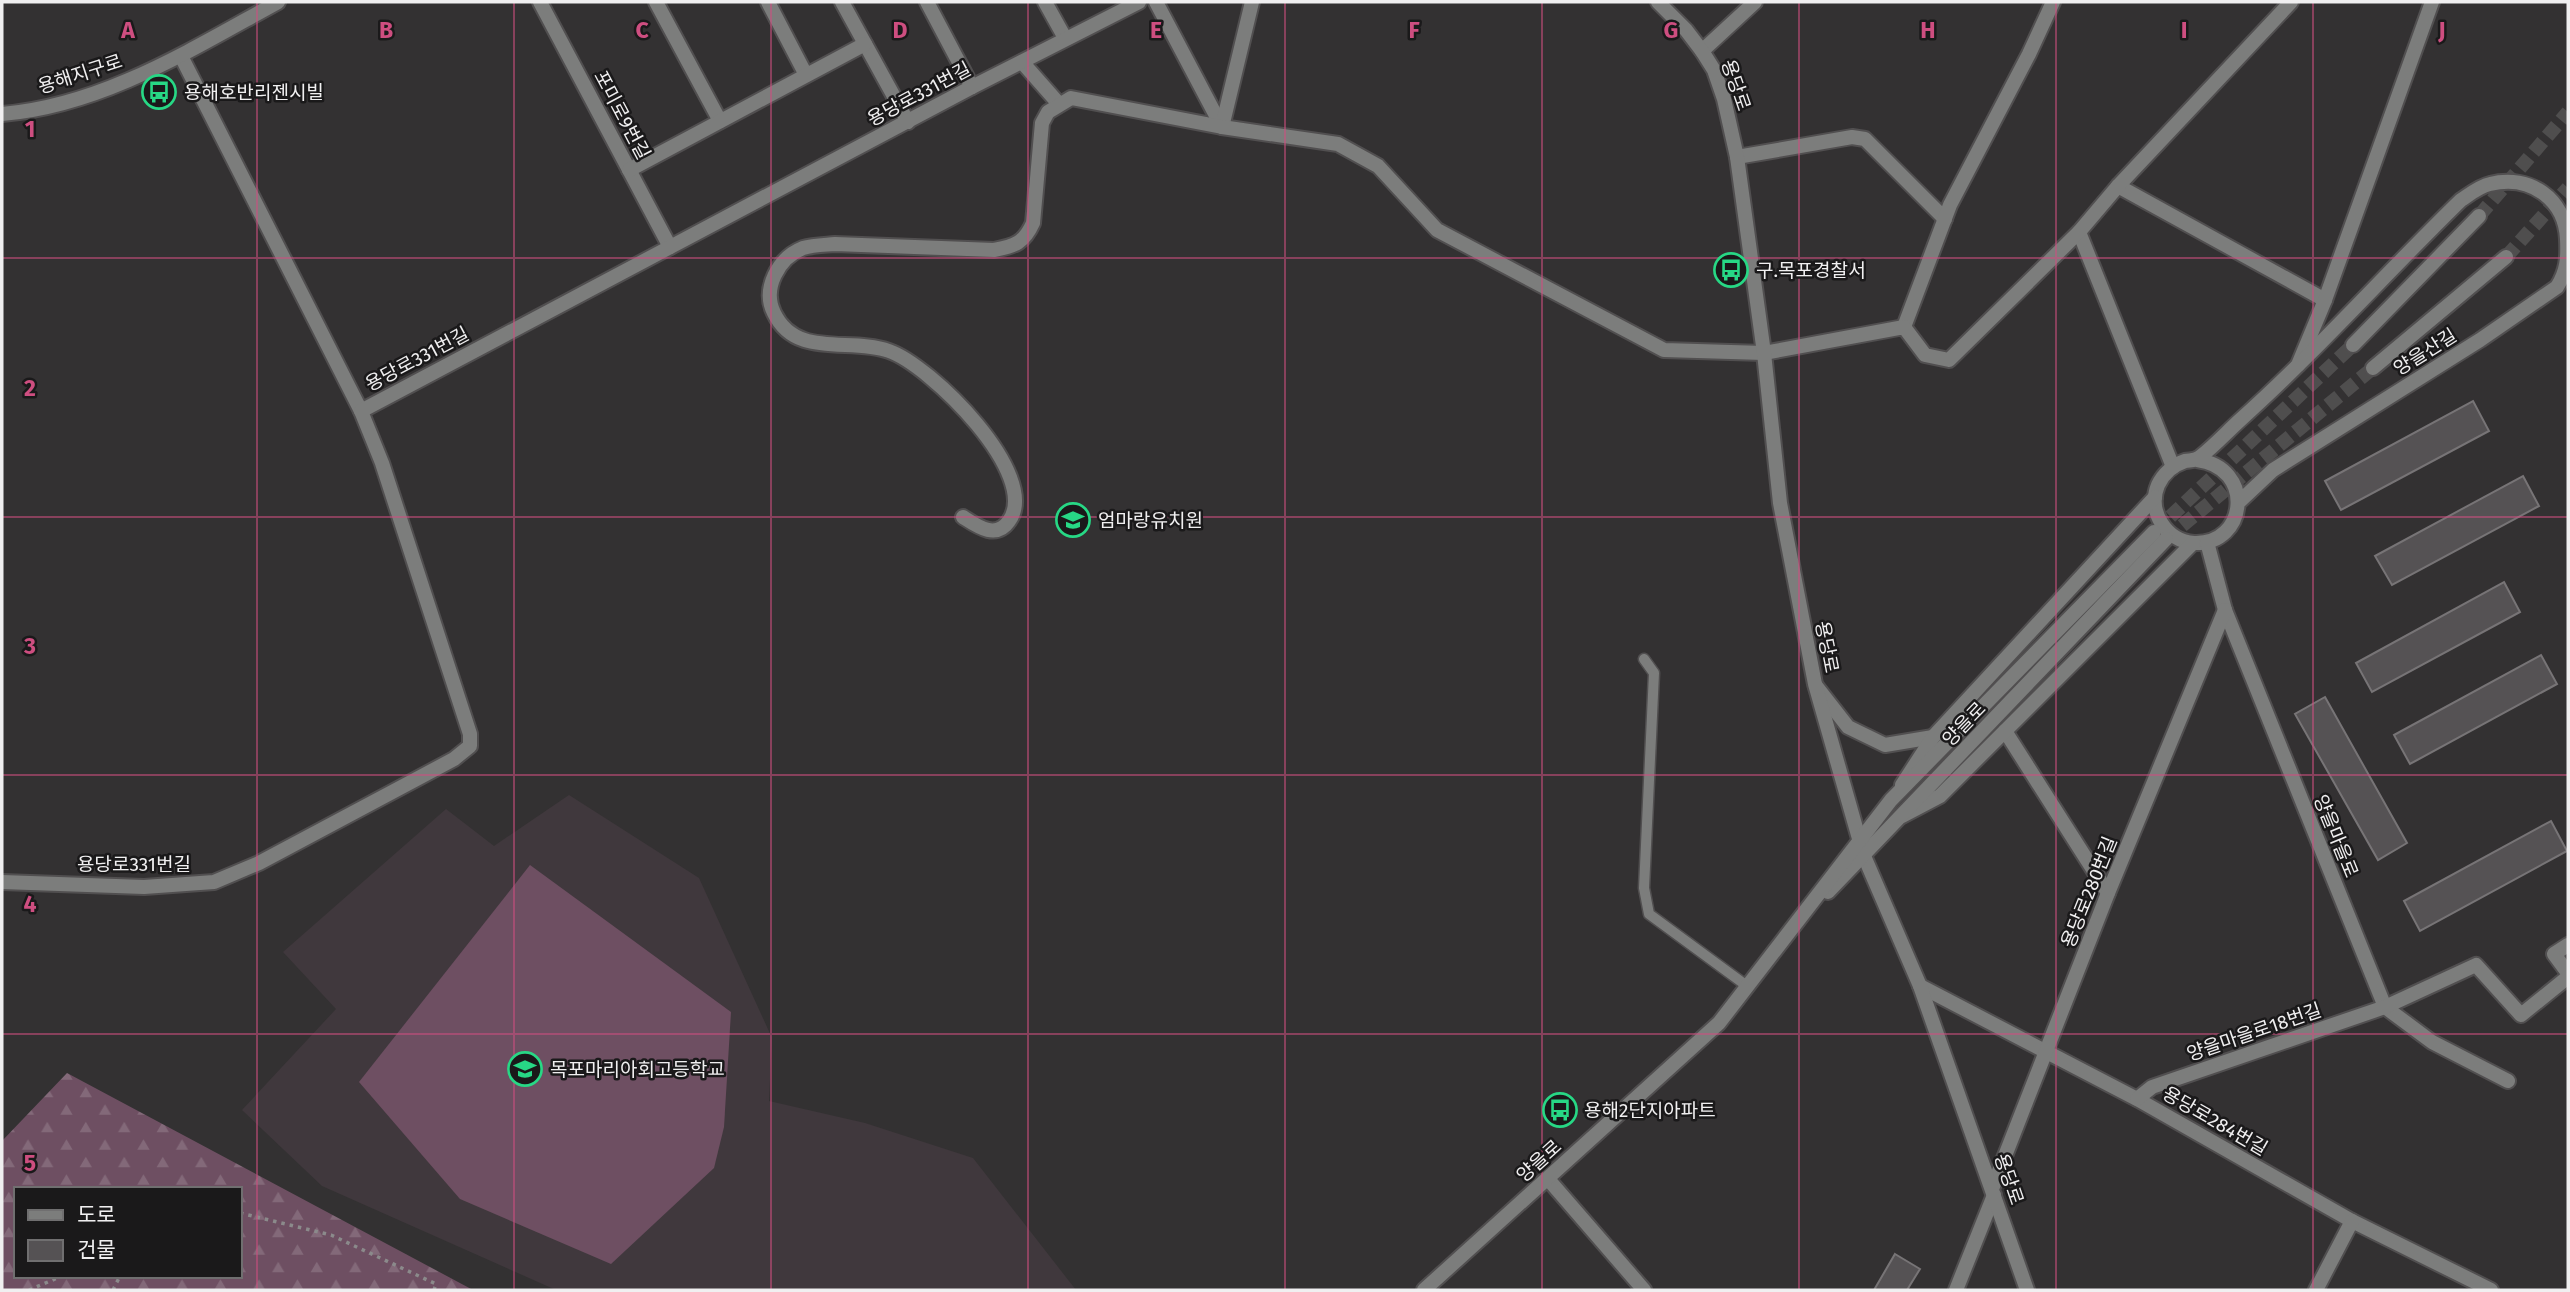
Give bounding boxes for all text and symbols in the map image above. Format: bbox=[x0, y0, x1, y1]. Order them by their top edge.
text: A bbox=[120, 16, 135, 44]
text: B bbox=[379, 16, 393, 44]
text: C bbox=[635, 16, 649, 44]
text: D bbox=[893, 16, 908, 44]
text: E bbox=[1150, 16, 1162, 44]
text: F bbox=[1408, 16, 1420, 44]
text: G bbox=[1664, 16, 1678, 44]
text: H bbox=[1920, 16, 1936, 44]
text: I bbox=[2181, 16, 2187, 44]
text: J bbox=[2437, 16, 2446, 44]
street label: 용해지구로 bbox=[35, 50, 125, 98]
street label: 용당로 bbox=[1717, 56, 1755, 114]
street label: 용당로331번길 bbox=[863, 57, 975, 131]
street label: 포미로9번길 bbox=[589, 67, 655, 163]
bus stop icon: 용해호반리젠시빌 bbox=[140, 73, 178, 111]
place label: 용해호반리젠시빌 bbox=[184, 81, 324, 104]
text: 1 bbox=[25, 115, 35, 143]
bus stop icon: 구.목포경찰서 bbox=[1712, 251, 1750, 289]
place label: 구.목포경찰서 bbox=[1756, 259, 1865, 282]
street label: 용당로331번길 bbox=[361, 322, 473, 396]
street label: 양을산길 bbox=[2389, 324, 2461, 380]
text: 2 bbox=[24, 374, 36, 402]
school or university icon: 엄마랑유치원 bbox=[1054, 501, 1092, 539]
place label: 엄마랑유치원 bbox=[1098, 509, 1203, 532]
street label: 용당로 bbox=[1811, 619, 1843, 675]
text: 3 bbox=[23, 632, 36, 660]
street label: 양을로 bbox=[1938, 697, 1990, 751]
street label: 양을마을로 bbox=[2309, 791, 2363, 881]
street label: 용당로280번길 bbox=[2056, 833, 2122, 951]
street label: 용당로331번길 bbox=[77, 853, 191, 876]
text: 4 bbox=[24, 890, 37, 918]
street label: 양을마을로18번길 bbox=[2184, 998, 2324, 1066]
school or university icon: 목포마리아회고등학교 bbox=[506, 1050, 544, 1088]
place label: 목포마리아회고등학교 bbox=[550, 1058, 725, 1081]
street label: 용당로284번길 bbox=[2158, 1082, 2272, 1160]
bus stop icon: 용해2단지아파트 bbox=[1541, 1091, 1579, 1129]
place label: 용해2단지아파트 bbox=[1584, 1099, 1716, 1122]
street label: 양을로 bbox=[1512, 1135, 1566, 1187]
text: 5 bbox=[24, 1149, 36, 1177]
street label: 용당로 bbox=[1990, 1150, 2028, 1208]
legend bbox=[14, 1187, 242, 1278]
text: 도로 bbox=[77, 1202, 116, 1228]
text: 건물 bbox=[77, 1237, 116, 1263]

